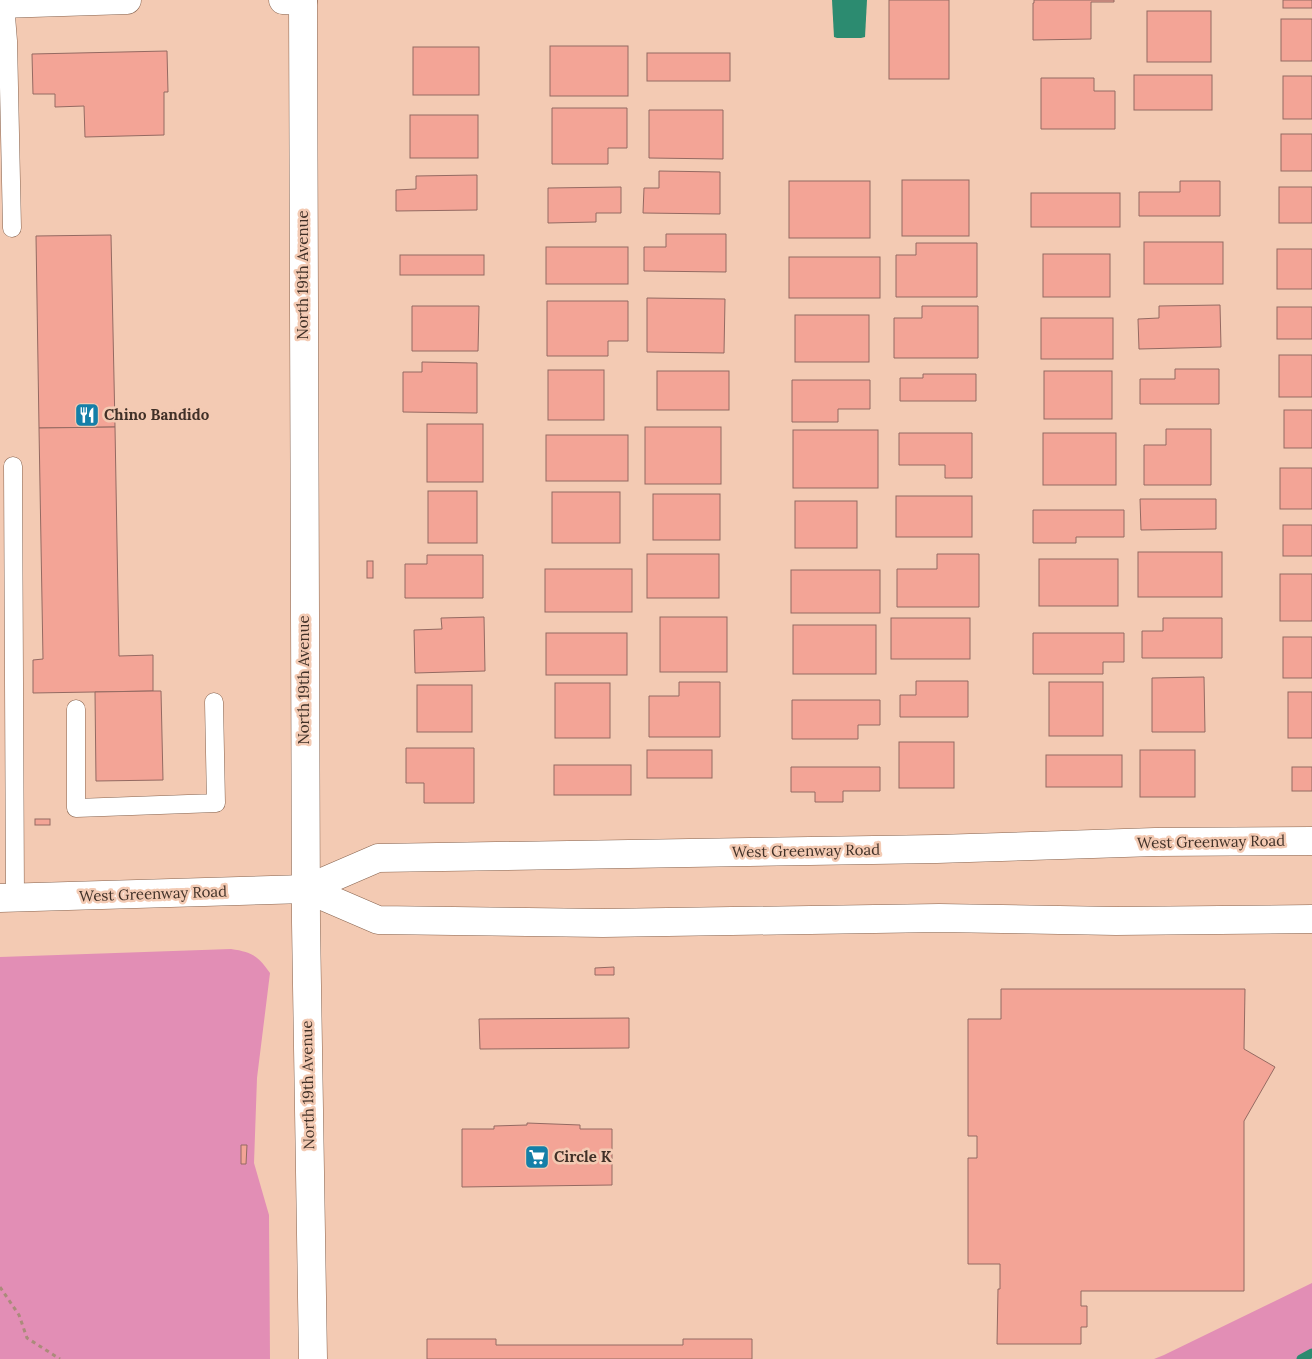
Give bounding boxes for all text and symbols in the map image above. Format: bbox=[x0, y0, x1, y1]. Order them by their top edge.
street label: North 19th Avenue bbox=[293, 210, 312, 340]
restaurant icon: Chino Bandido bbox=[74, 402, 100, 428]
place label: Chino Bandido bbox=[104, 405, 210, 424]
street label: North 19th Avenue bbox=[294, 615, 313, 745]
street label: West Greenway Road bbox=[1137, 831, 1285, 852]
street label: West Greenway Road bbox=[732, 840, 880, 861]
street label: West Greenway Road bbox=[79, 881, 227, 906]
street label: North 19th Avenue bbox=[297, 1020, 318, 1150]
supermarket icon: Circle K bbox=[524, 1144, 550, 1170]
place label: Circle K bbox=[554, 1147, 612, 1166]

